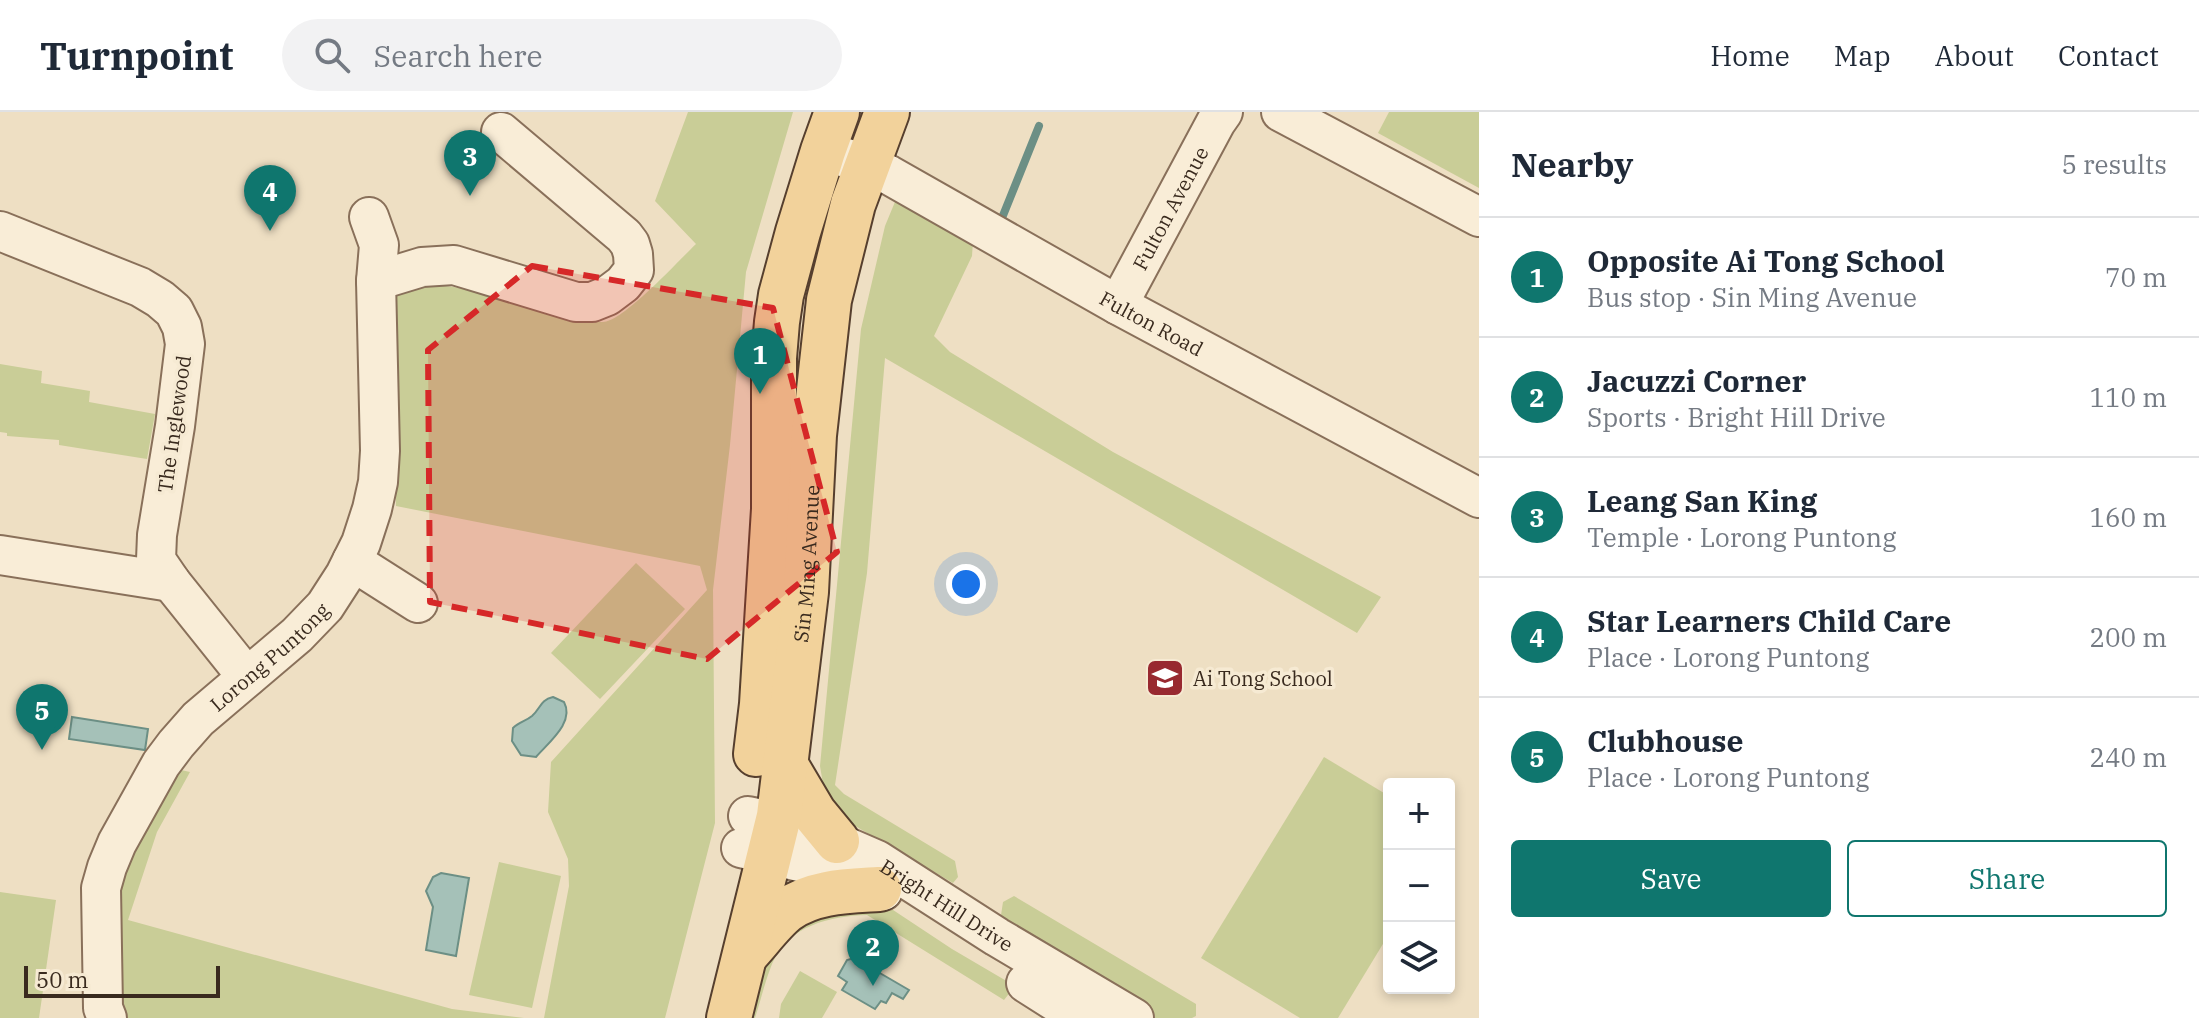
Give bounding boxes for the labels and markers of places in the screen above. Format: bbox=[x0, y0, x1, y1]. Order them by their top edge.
pin: 3 bbox=[444, 130, 496, 196]
pin: 4 bbox=[244, 165, 296, 231]
pin: 1 bbox=[734, 328, 786, 394]
school or university icon: Ai Tong School bbox=[1144, 657, 1186, 699]
place label: Ai Tong School bbox=[1193, 665, 1333, 692]
pin: 5 bbox=[16, 684, 68, 750]
pin: 2 bbox=[847, 920, 899, 986]

